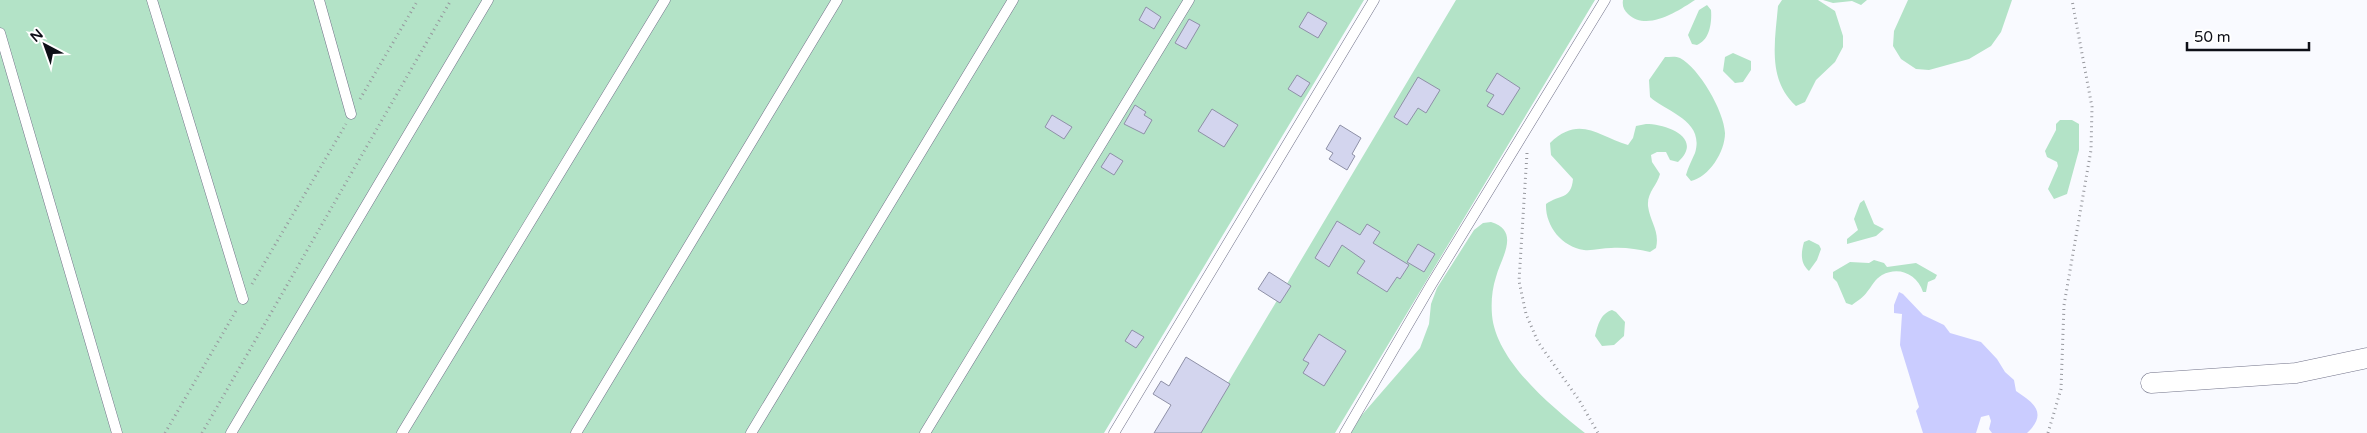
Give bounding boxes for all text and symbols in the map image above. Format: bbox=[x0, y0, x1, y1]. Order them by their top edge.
north arrow bbox=[20, 20, 70, 70]
scale bar bbox=[2187, 20, 2310, 52]
text: N bbox=[27, 25, 47, 46]
text: 50 m bbox=[2194, 28, 2231, 46]

